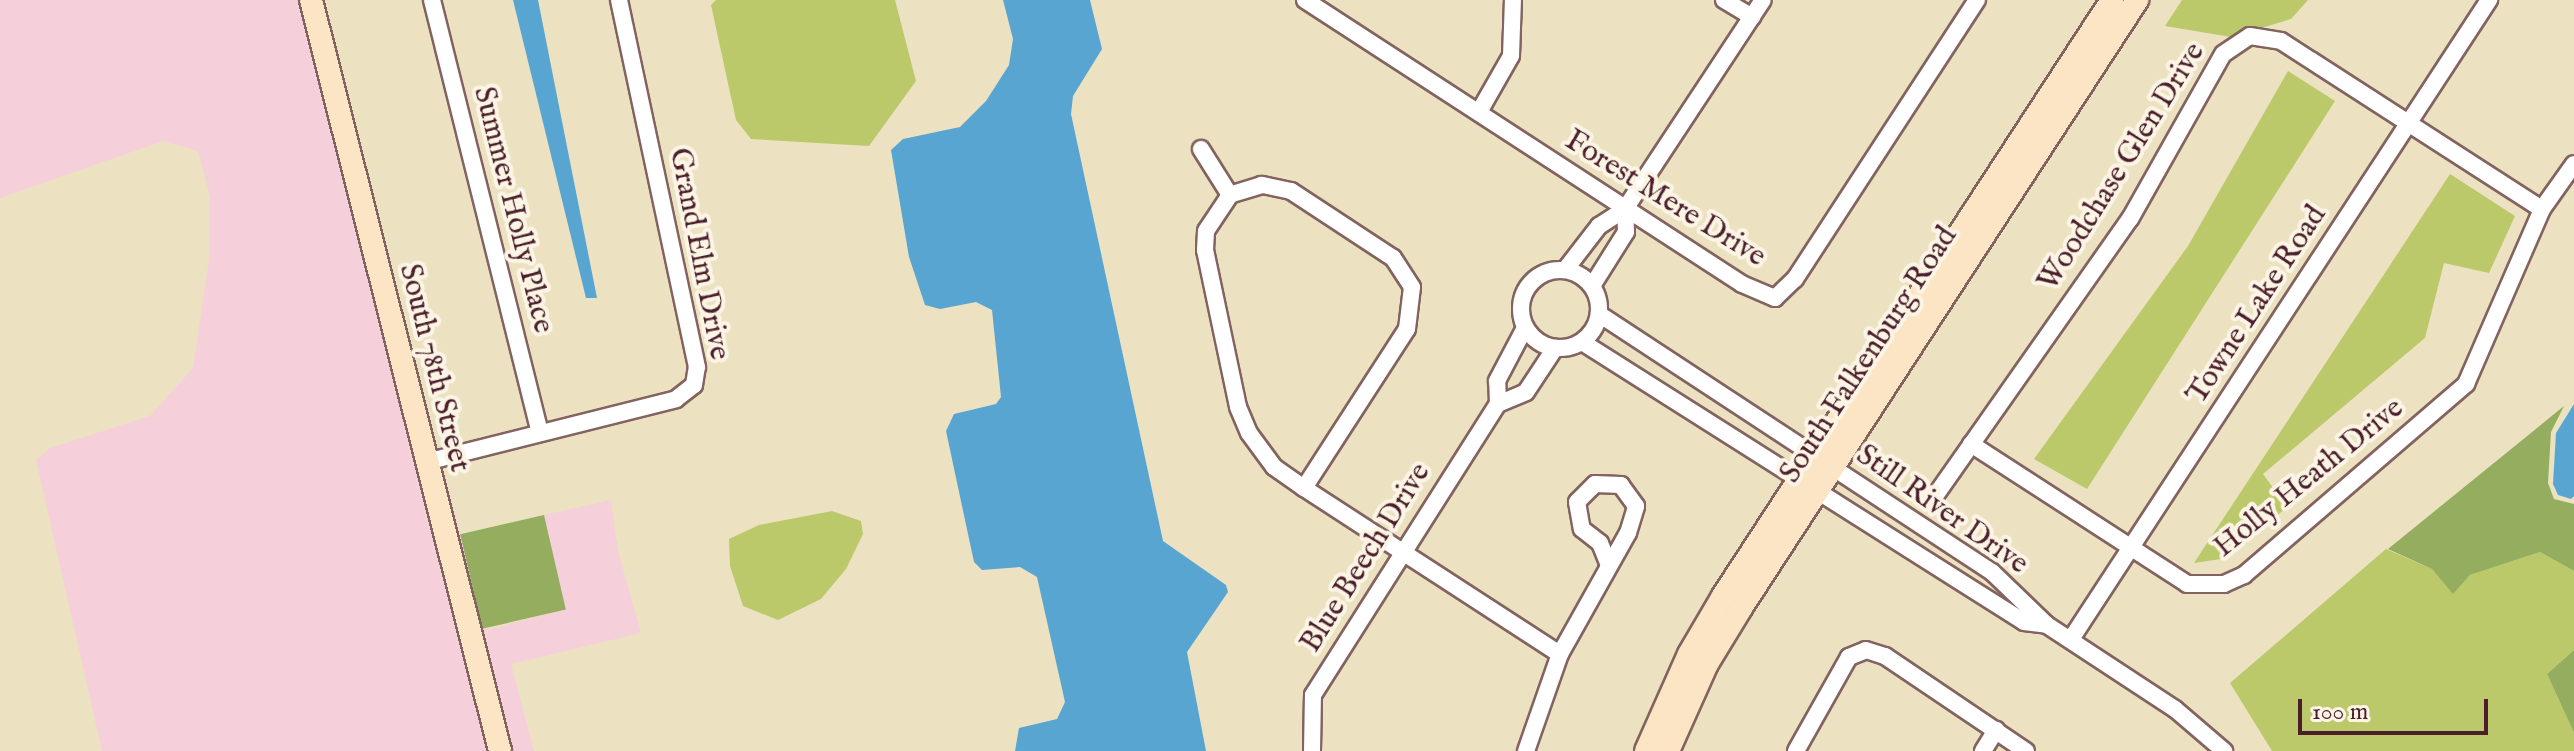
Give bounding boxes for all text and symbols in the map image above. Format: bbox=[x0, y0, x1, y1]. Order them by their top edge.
street label: Woodchase Glen Drive bbox=[2031, 36, 2213, 298]
street label: Summer Holly Place bbox=[465, 83, 561, 337]
street label: Forest Mere Drive bbox=[1558, 123, 1772, 275]
street label: Grand Elm Drive bbox=[661, 145, 737, 363]
street label: Towne Lake Road bbox=[2179, 199, 2335, 411]
street label: South Falkenburg Road bbox=[1773, 220, 1965, 490]
street label: South 78th Street bbox=[391, 260, 477, 476]
street label: Holly Heath Drive bbox=[2207, 391, 2411, 565]
street label: Still River Drive bbox=[1849, 437, 2035, 583]
street label: Blue Beech Drive bbox=[1293, 457, 1439, 659]
scale bar bbox=[2302, 683, 2492, 733]
text: 100 m bbox=[2312, 697, 2368, 728]

